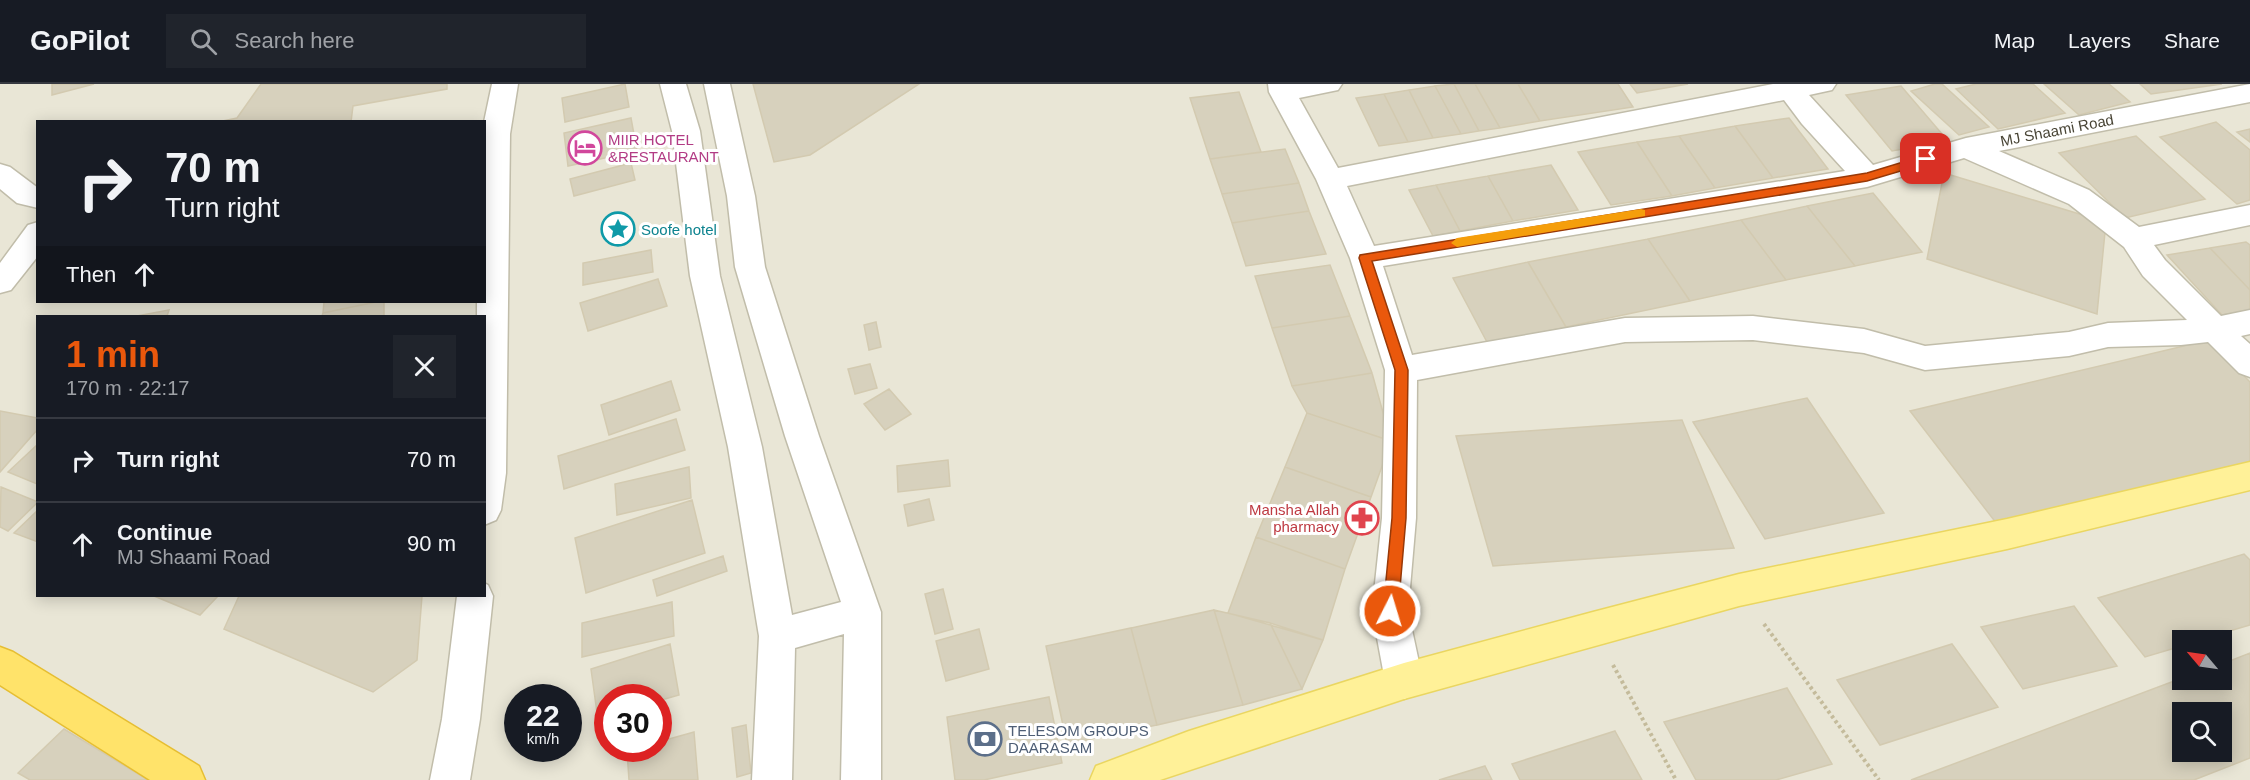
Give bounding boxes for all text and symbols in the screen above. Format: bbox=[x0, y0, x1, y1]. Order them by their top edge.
search box bbox=[166, 14, 586, 68]
text: GoPilot bbox=[30, 25, 130, 56]
icon: search bbox=[187, 25, 220, 58]
text: Search here bbox=[235, 28, 354, 53]
text: Map bbox=[1994, 29, 2035, 52]
text: Layers bbox=[2068, 29, 2131, 52]
text: Share bbox=[2164, 29, 2220, 52]
street label: MJ Shaami Road bbox=[1999, 111, 2115, 149]
hotel icon: MIIR HOTEL &RESTAURANT bbox=[567, 130, 603, 166]
place label: MIIR HOTEL &RESTAURANT bbox=[608, 131, 719, 165]
pin bbox=[1900, 133, 1951, 184]
icon: arrive bbox=[1909, 142, 1942, 175]
icon: right bbox=[66, 144, 144, 222]
text: 70 m bbox=[165, 144, 261, 191]
text: Turn right bbox=[165, 193, 280, 223]
place icon: Soofe hotel bbox=[600, 211, 636, 247]
place label: Soofe hotel bbox=[641, 221, 717, 238]
icon: ahead bbox=[128, 258, 161, 291]
text: Then bbox=[66, 262, 116, 287]
text: 1 min bbox=[66, 334, 160, 375]
button: close bbox=[393, 335, 456, 398]
text: 170 m · 22:17 bbox=[66, 377, 189, 399]
icon: right bbox=[66, 444, 99, 477]
text: Turn right bbox=[117, 447, 219, 472]
text: 70 m bbox=[407, 447, 456, 472]
pharmacy icon: Mansha Allah pharmacy bbox=[1344, 500, 1380, 536]
place label: Mansha Allah pharmacy bbox=[1249, 501, 1340, 535]
text: Continue bbox=[117, 520, 212, 545]
icon: ahead bbox=[66, 528, 99, 561]
text: 90 m bbox=[407, 531, 456, 556]
text: MJ Shaami Road bbox=[117, 546, 270, 568]
position arrow bbox=[1358, 579, 1422, 643]
north arrow bbox=[2172, 630, 2232, 690]
map controls bbox=[2172, 630, 2232, 762]
speed limit sign: 30 bbox=[594, 684, 672, 762]
text: 22 bbox=[526, 699, 560, 732]
button: search bbox=[2172, 702, 2232, 762]
bank icon: TELESOM GROUPS DAARASAM bbox=[967, 721, 1003, 757]
place label: TELESOM GROUPS DAARASAM bbox=[1008, 722, 1149, 756]
text: km/h bbox=[527, 730, 559, 747]

